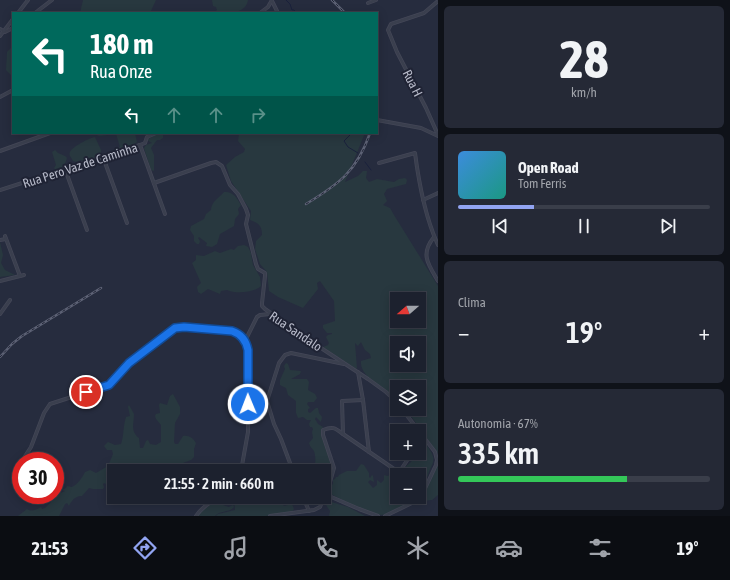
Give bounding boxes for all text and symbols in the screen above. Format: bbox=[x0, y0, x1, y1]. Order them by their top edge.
icon: left bbox=[24, 28, 76, 80]
text: 180 m bbox=[90, 28, 153, 60]
text: 28 bbox=[560, 29, 608, 89]
text: Rua Onze bbox=[90, 61, 152, 82]
street label: Rua H bbox=[399, 67, 426, 99]
text: km/h bbox=[571, 85, 597, 100]
icon: left bbox=[121, 104, 143, 126]
icon: ahead bbox=[163, 104, 185, 126]
icon: ahead bbox=[205, 104, 227, 126]
icon: right bbox=[247, 104, 269, 126]
street label: Rua Pero Vaz de Caminha bbox=[21, 140, 139, 191]
text: Open Road bbox=[518, 159, 579, 176]
text: Tom Ferris bbox=[518, 176, 566, 191]
icon: previous bbox=[489, 215, 511, 237]
icon: pause bbox=[573, 215, 595, 237]
icon: next bbox=[657, 215, 679, 237]
north arrow bbox=[390, 292, 426, 328]
map controls bbox=[390, 292, 426, 504]
text: Clima bbox=[458, 295, 486, 310]
street label: Rua Sandalo bbox=[267, 308, 325, 354]
text: 19° bbox=[566, 315, 602, 349]
text: − bbox=[458, 319, 469, 345]
text: + bbox=[699, 319, 710, 345]
button: sound bbox=[390, 336, 426, 372]
pin bbox=[69, 375, 103, 409]
button: layers bbox=[390, 380, 426, 416]
icon: arrive bbox=[75, 381, 97, 403]
position arrow bbox=[227, 383, 269, 425]
text: Autonomia · 67% bbox=[458, 416, 538, 431]
button: + bbox=[390, 424, 426, 460]
text: 335 km bbox=[458, 436, 539, 470]
speed limit sign: 30 bbox=[12, 452, 64, 504]
button: − bbox=[390, 468, 426, 504]
text: 21:55 · 2 min · 660 m bbox=[164, 475, 274, 492]
icon: directions bbox=[131, 534, 159, 562]
icon: music bbox=[222, 534, 250, 562]
icon: phone bbox=[313, 534, 341, 562]
icon: climate bbox=[404, 534, 432, 562]
icon: car bbox=[495, 534, 523, 562]
icon: filters bbox=[586, 534, 614, 562]
text: 21:53 bbox=[31, 538, 68, 559]
text: 19° bbox=[677, 538, 699, 559]

